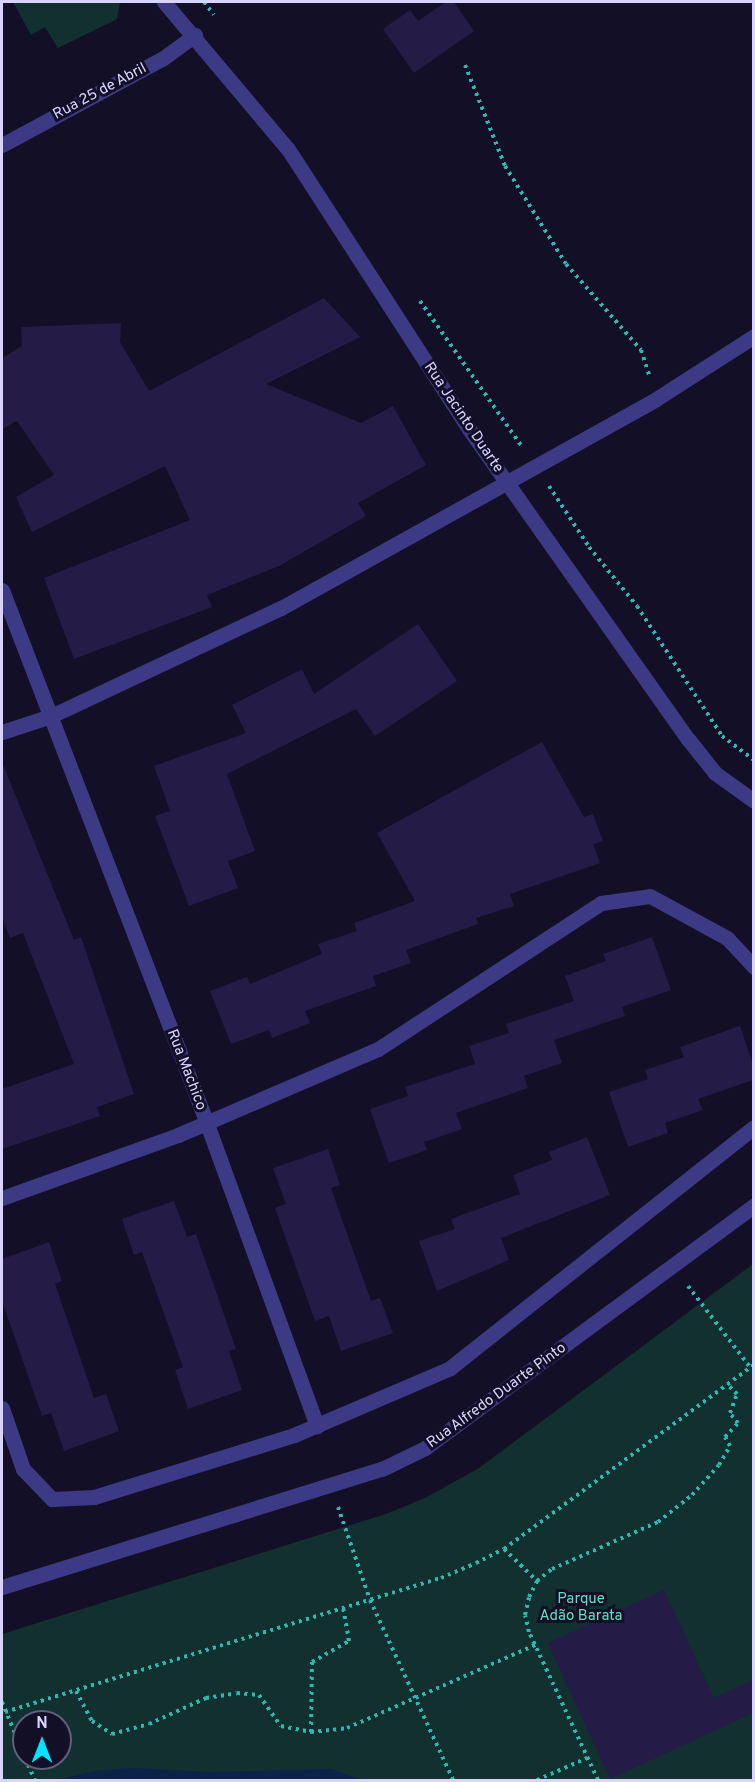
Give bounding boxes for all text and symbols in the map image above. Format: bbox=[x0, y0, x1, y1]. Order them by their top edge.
street label: Rua 25 de Abril bbox=[50, 60, 150, 124]
street label: Rua Jacinto Duarte bbox=[419, 359, 507, 477]
street label: Rua Machico bbox=[162, 1027, 210, 1113]
street label: Rua Alfredo Duarte Pinto bbox=[424, 1339, 570, 1453]
park label: Parque Adão Barata bbox=[540, 1590, 622, 1625]
north arrow bbox=[12, 1710, 72, 1770]
text: N bbox=[36, 1714, 48, 1734]

